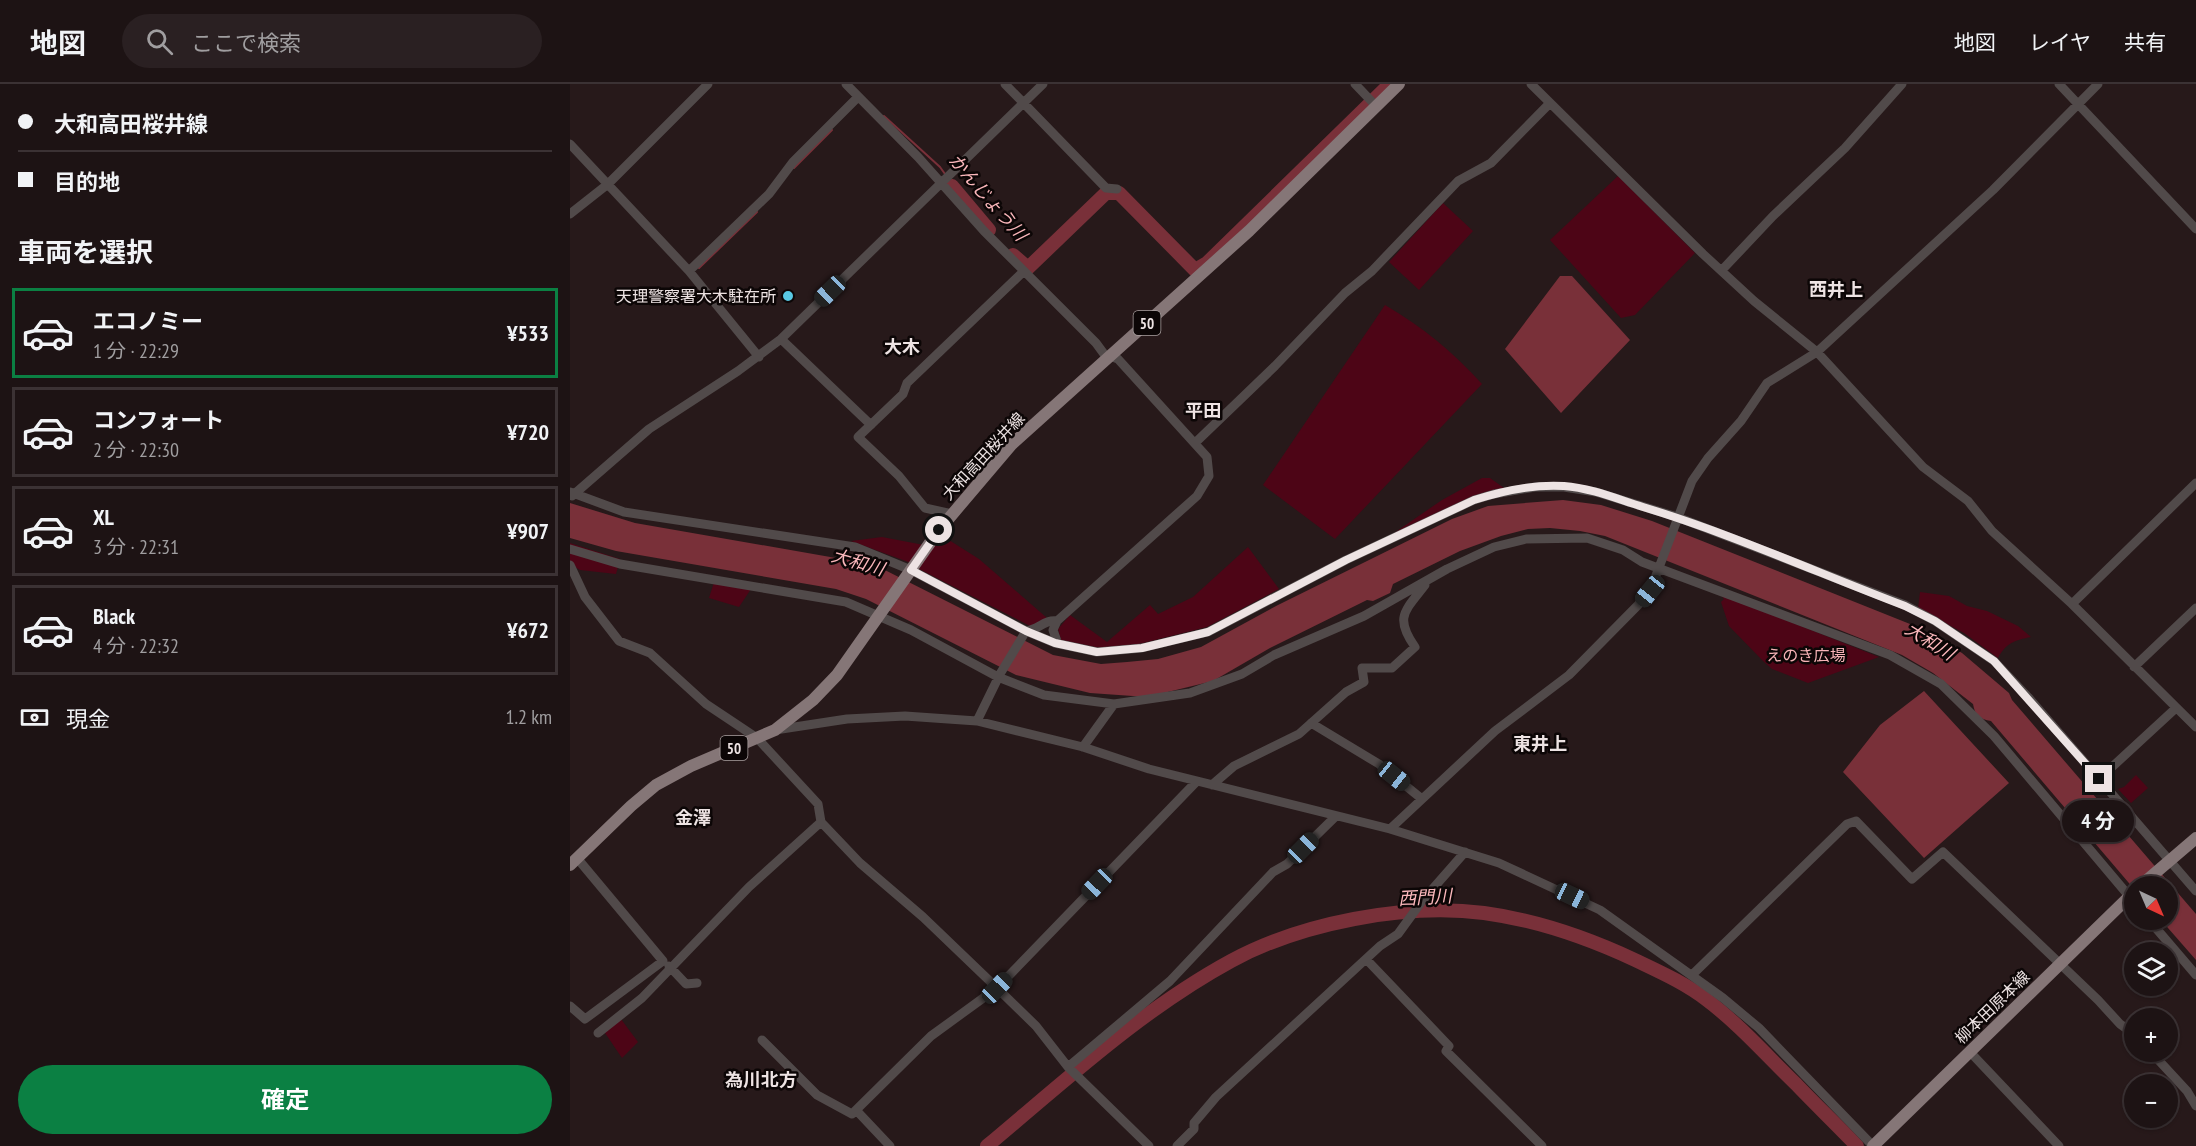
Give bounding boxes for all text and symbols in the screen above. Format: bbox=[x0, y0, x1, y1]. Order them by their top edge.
search box bbox=[122, 14, 542, 68]
text: 地図 bbox=[30, 24, 86, 61]
icon: search bbox=[143, 25, 176, 58]
text: ここで検索 bbox=[191, 29, 301, 57]
text: 地図 bbox=[1954, 29, 1996, 56]
text: レイヤ bbox=[2029, 29, 2091, 56]
text: 共有 bbox=[2124, 29, 2166, 56]
text: 大和高田桜井線 bbox=[54, 110, 208, 138]
water label: かんじょう川 bbox=[944, 149, 1033, 247]
text: 目的地 bbox=[54, 168, 120, 196]
text: 車両を選択 bbox=[18, 235, 153, 269]
car bbox=[811, 272, 849, 310]
district label: 西井上 bbox=[1809, 278, 1863, 301]
place label: 天理警察署大木駐在所 bbox=[616, 286, 776, 306]
marker: 天理警察署大木駐在所 bbox=[781, 289, 795, 303]
icon: car bbox=[21, 306, 75, 360]
text: エコノミー bbox=[93, 307, 203, 335]
road number: 50 bbox=[1134, 311, 1160, 335]
text: ¥533 bbox=[507, 319, 549, 347]
district label: 大木 bbox=[884, 335, 920, 358]
text: 1 分 · 22:29 bbox=[93, 338, 179, 364]
district label: 平田 bbox=[1185, 399, 1221, 422]
icon: car bbox=[21, 405, 75, 459]
text: コンフォート bbox=[93, 406, 224, 434]
street label: 大和高田桜井線 bbox=[937, 408, 1029, 504]
text: ¥720 bbox=[507, 418, 549, 446]
text: 2 分 · 22:30 bbox=[93, 437, 179, 463]
text: XL bbox=[93, 503, 114, 531]
icon: car bbox=[21, 504, 75, 558]
route start bbox=[925, 516, 952, 543]
text: ¥907 bbox=[507, 517, 549, 545]
text: 3 分 · 22:31 bbox=[93, 534, 179, 560]
water label: 大和川 bbox=[829, 544, 889, 581]
car bbox=[1632, 571, 1668, 611]
text: Black bbox=[93, 602, 135, 630]
icon: car bbox=[21, 603, 75, 657]
text: ¥672 bbox=[507, 616, 549, 644]
water label: 大和川 bbox=[1901, 617, 1961, 666]
text: 4 分 · 22:32 bbox=[93, 633, 179, 659]
park label: えのき広場 bbox=[1766, 645, 1846, 665]
icon: cash bbox=[18, 701, 51, 734]
text: 1.2 km bbox=[505, 704, 552, 730]
text: 現金 bbox=[66, 705, 110, 733]
district label: 東井上 bbox=[1513, 732, 1567, 755]
road number: 50 bbox=[720, 736, 748, 760]
car bbox=[1374, 758, 1414, 794]
route end bbox=[2085, 765, 2112, 792]
callout: 4 分 bbox=[2063, 800, 2135, 842]
district label: 金澤 bbox=[675, 806, 711, 829]
text: 4 分 bbox=[2081, 808, 2115, 834]
car bbox=[1284, 829, 1322, 867]
car bbox=[1078, 865, 1116, 903]
north arrow bbox=[2124, 876, 2178, 930]
map controls bbox=[2124, 876, 2178, 1128]
car bbox=[1552, 880, 1592, 912]
water label: 西門川 bbox=[1397, 884, 1455, 910]
button: layers bbox=[2124, 942, 2178, 996]
street label: 柳本田原本線 bbox=[1951, 966, 2033, 1048]
car bbox=[978, 969, 1016, 1007]
button: + bbox=[2124, 1008, 2178, 1062]
button: 確定 bbox=[18, 1065, 552, 1134]
district label: 為川北方 bbox=[725, 1068, 797, 1091]
button: − bbox=[2124, 1074, 2178, 1128]

